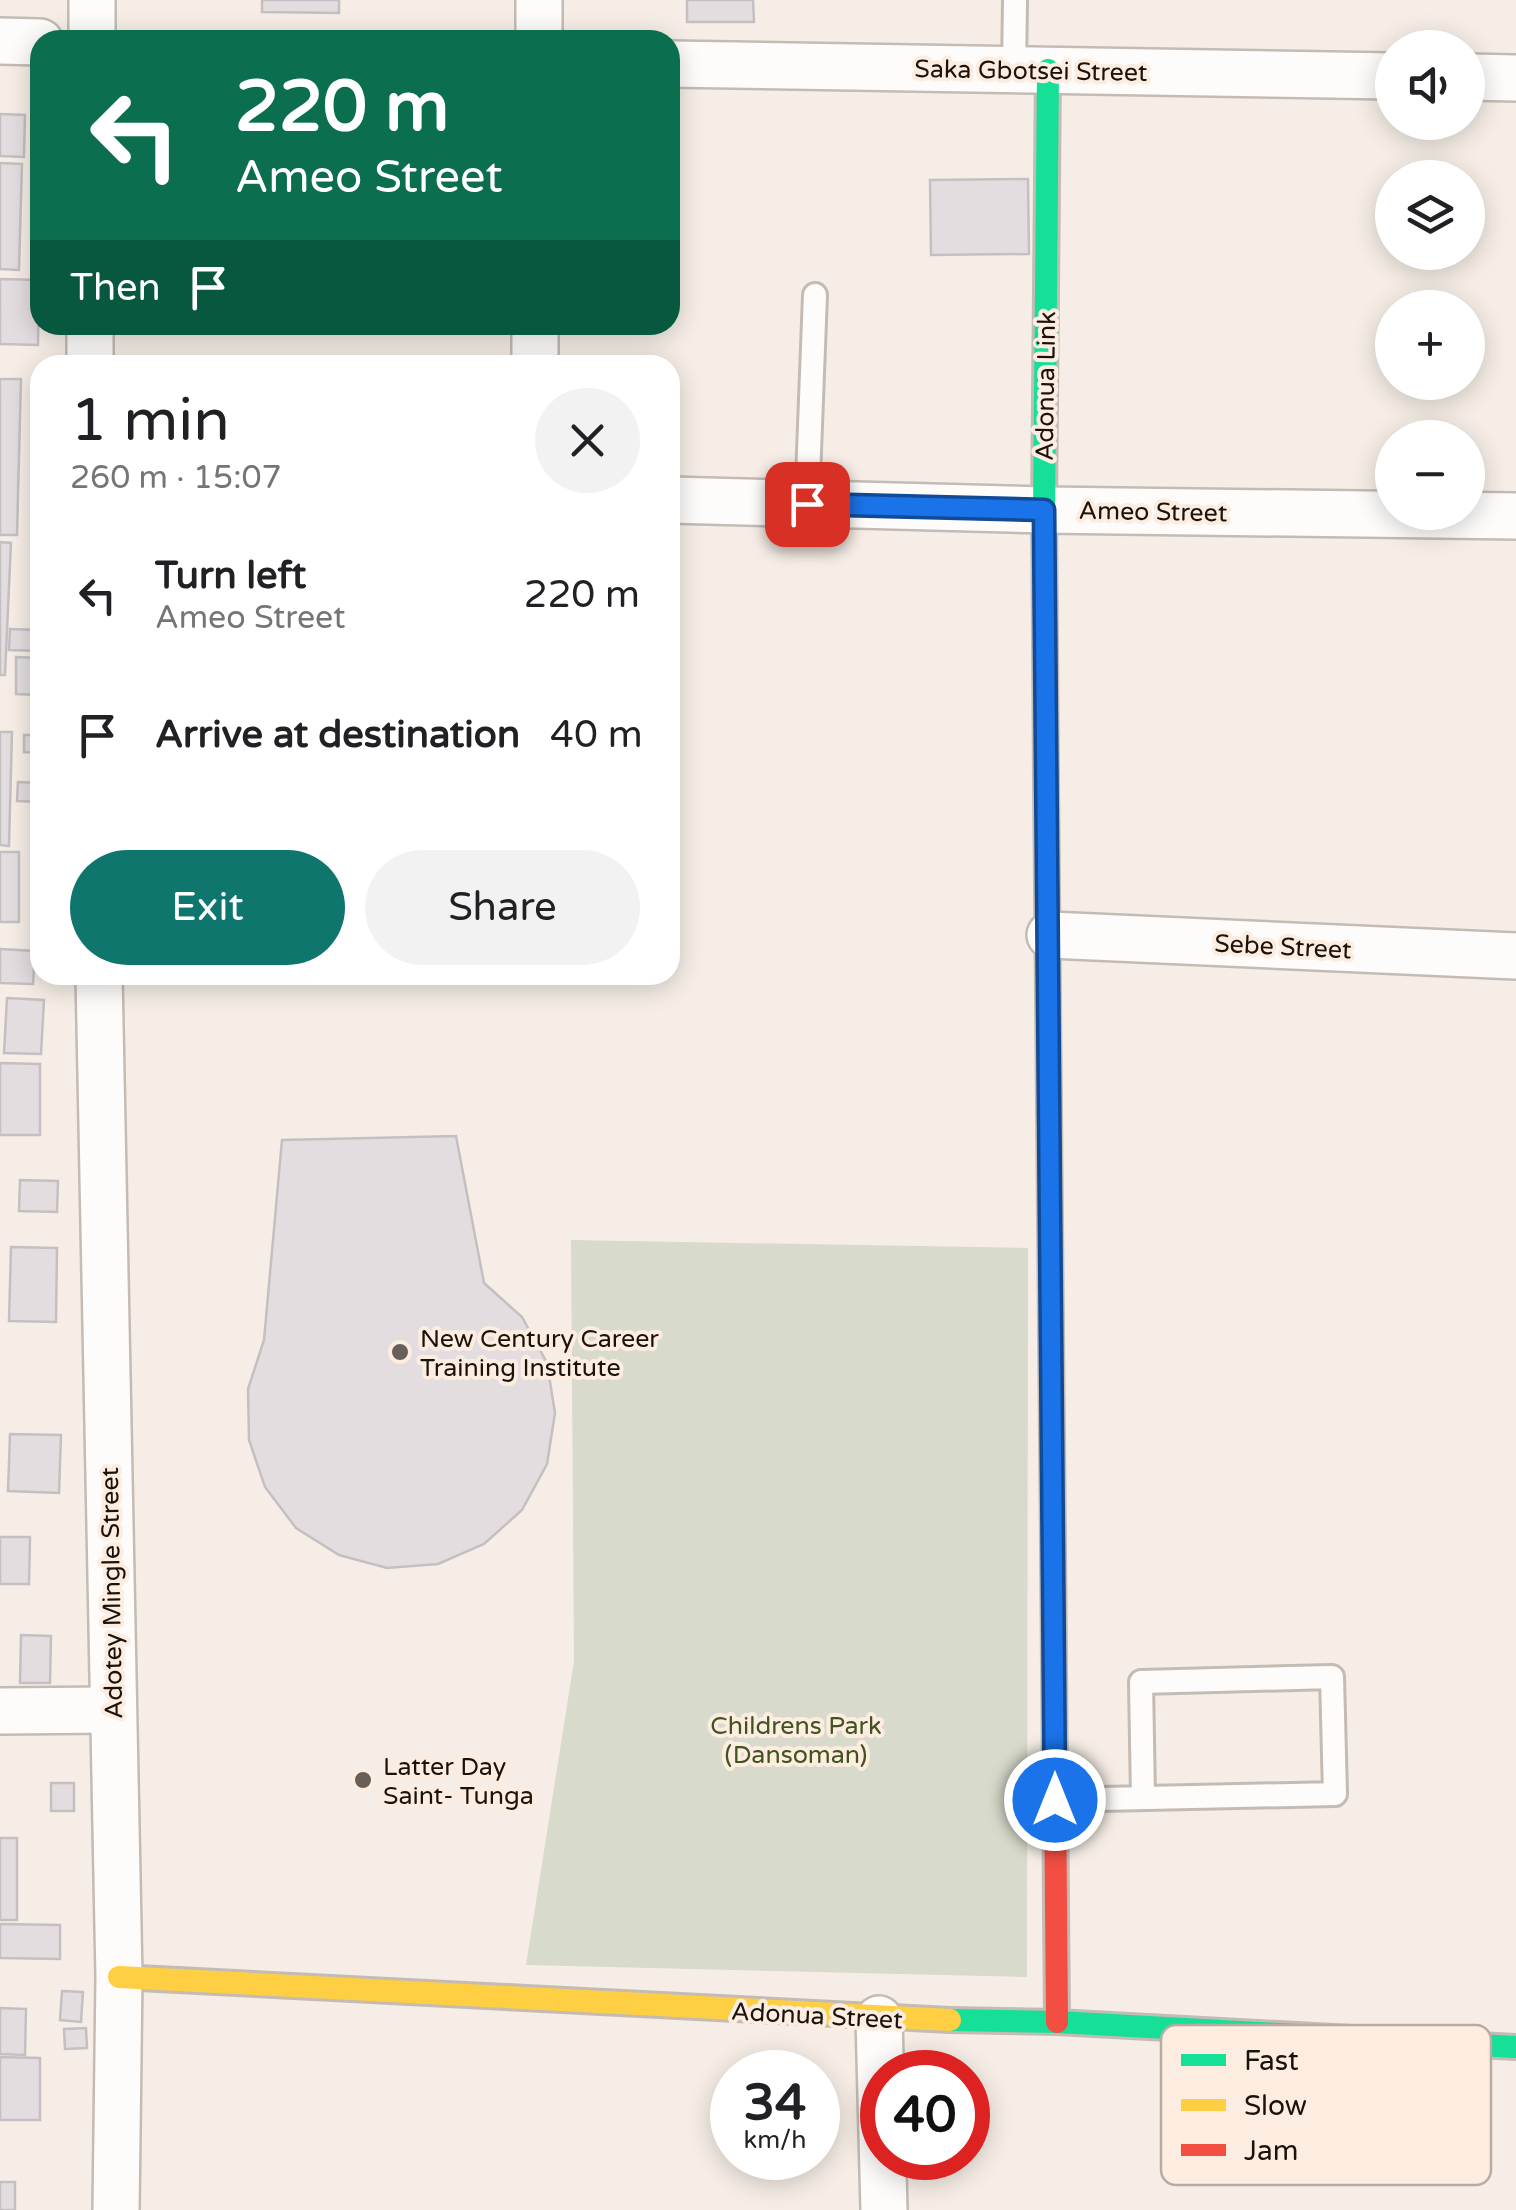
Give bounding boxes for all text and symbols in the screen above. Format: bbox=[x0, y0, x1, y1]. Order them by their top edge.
map controls bbox=[1375, 30, 1485, 530]
button: sound bbox=[1375, 30, 1485, 140]
street label: Saka Gbotsei Street bbox=[914, 54, 1148, 88]
text: 220 m bbox=[235, 66, 449, 150]
icon: left bbox=[70, 70, 200, 200]
text: Ameo Street bbox=[235, 151, 503, 205]
button: layers bbox=[1375, 160, 1485, 270]
icon: arrive bbox=[181, 260, 236, 315]
text: Then bbox=[70, 265, 161, 311]
button: + bbox=[1375, 290, 1485, 400]
street label: Adonua Link bbox=[1030, 311, 1062, 461]
text: 1 min bbox=[70, 385, 230, 457]
button: close bbox=[535, 388, 640, 493]
button: − bbox=[1375, 420, 1485, 530]
text: 260 m · 15:07 bbox=[70, 459, 282, 497]
pin bbox=[765, 462, 850, 547]
icon: arrive bbox=[780, 477, 835, 532]
street label: Ameo Street bbox=[1078, 496, 1228, 528]
text: Turn left bbox=[155, 553, 306, 599]
icon: left bbox=[70, 568, 125, 623]
text: 220 m bbox=[524, 572, 640, 618]
text: Ameo Street bbox=[155, 599, 345, 637]
icon: arrive bbox=[70, 708, 125, 763]
text: Arrive at destination bbox=[155, 712, 520, 758]
text: 40 m bbox=[550, 712, 643, 758]
button: Exit bbox=[70, 850, 345, 965]
button: Share bbox=[365, 850, 640, 965]
street label: Sebe Street bbox=[1214, 928, 1353, 966]
place label: New Century Career Training Institute bbox=[420, 1324, 659, 1383]
marker: New Century Career Training Institute bbox=[389, 1341, 411, 1363]
street label: Adotey Mingle Street bbox=[95, 1466, 129, 1719]
park label: Childrens Park (Dansoman) bbox=[710, 1711, 882, 1770]
position arrow bbox=[1003, 1748, 1107, 1852]
place label: Latter Day Saint- Tunga bbox=[383, 1752, 534, 1811]
marker: Latter Day Saint- Tunga bbox=[352, 1769, 374, 1791]
street label: Adonua Street bbox=[730, 1997, 904, 2035]
legend bbox=[1161, 2025, 1491, 2185]
text: Fast bbox=[1244, 2044, 1299, 2078]
speed limit sign: 40 bbox=[860, 2050, 990, 2180]
text: 34 bbox=[744, 2073, 806, 2133]
text: Slow bbox=[1244, 2089, 1307, 2123]
text: km/h bbox=[744, 2125, 806, 2155]
text: Jam bbox=[1244, 2134, 1299, 2168]

